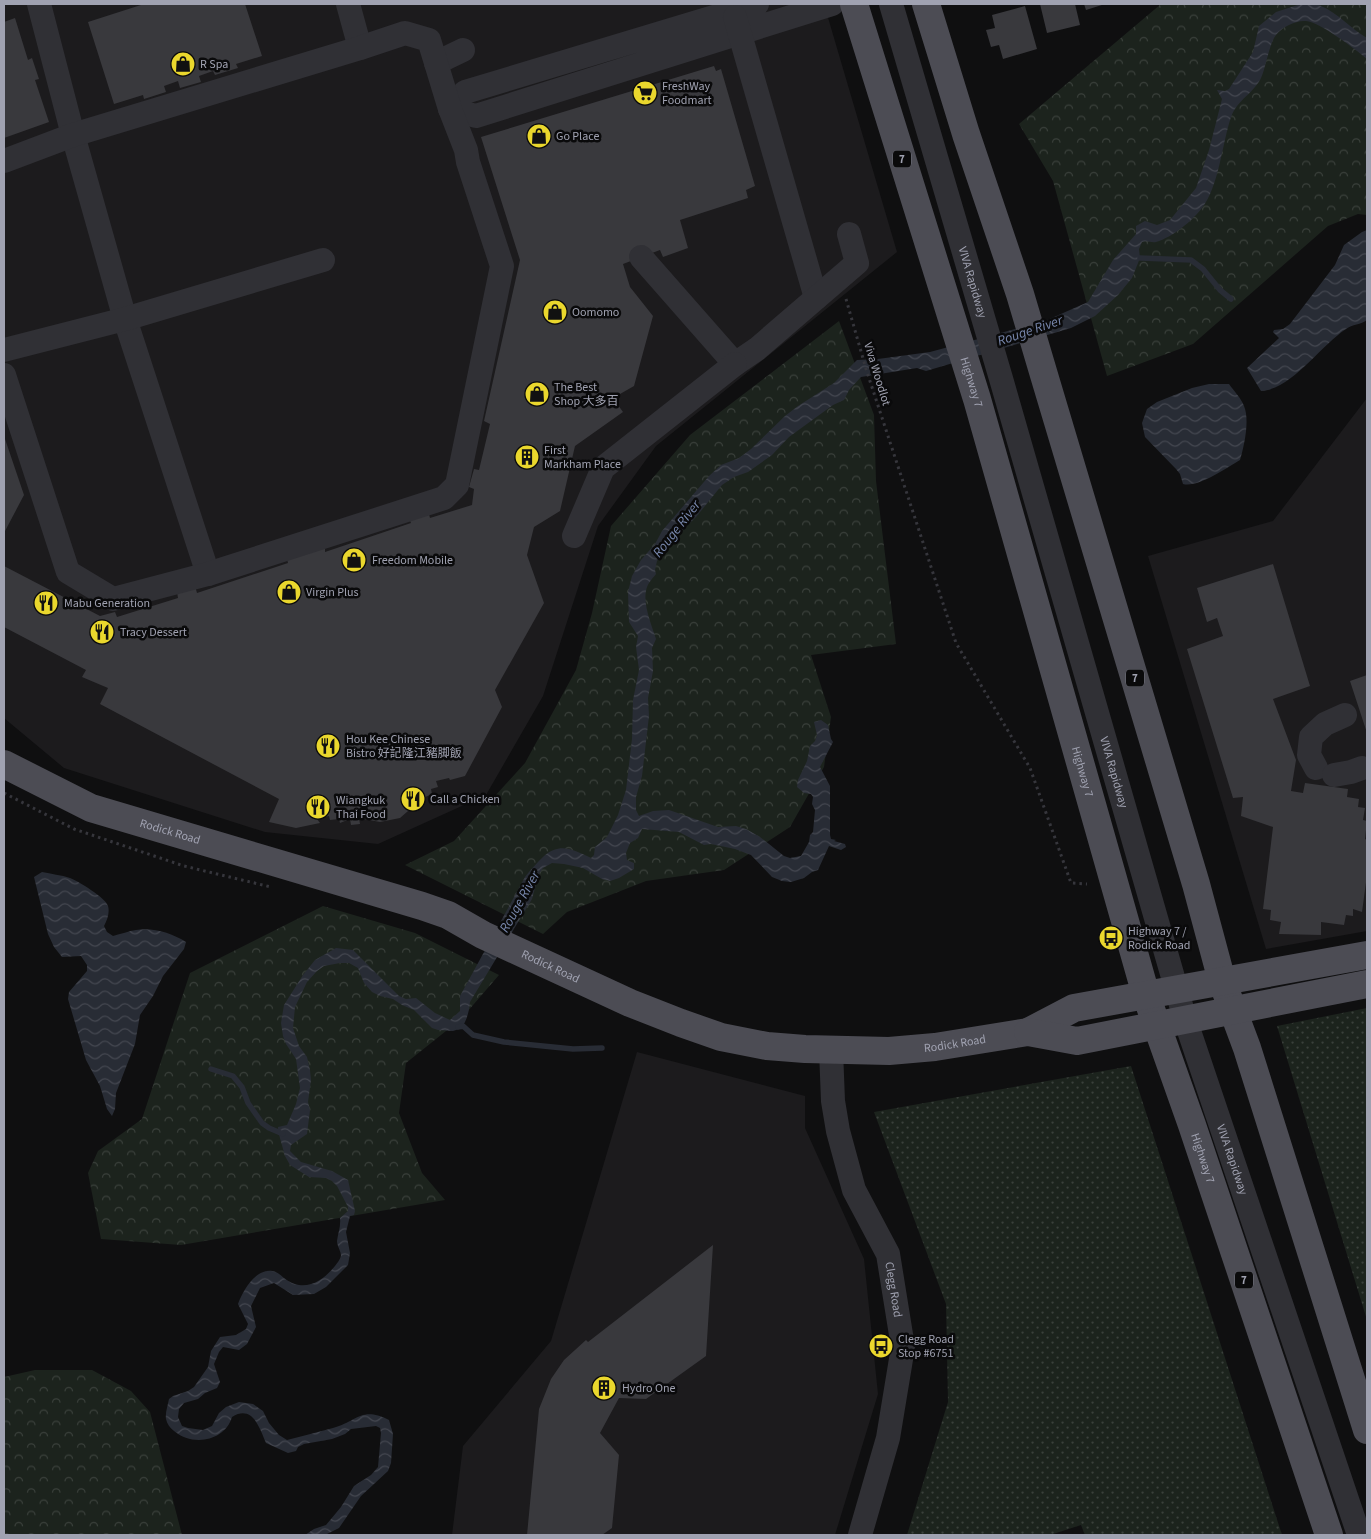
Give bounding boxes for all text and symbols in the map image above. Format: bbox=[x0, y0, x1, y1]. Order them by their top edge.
shop icon: R Spa bbox=[170, 51, 196, 77]
place label: R Spa bbox=[200, 56, 228, 73]
place label: FreshWay Foodmart bbox=[662, 78, 712, 109]
supermarket icon: FreshWay Foodmart bbox=[632, 80, 658, 106]
shop icon: Go Place bbox=[526, 123, 552, 149]
place label: Go Place bbox=[556, 128, 599, 145]
road number: 7 bbox=[893, 150, 911, 168]
street label: VIVA Rapidway bbox=[954, 245, 991, 320]
shop icon: Oomomo bbox=[542, 299, 568, 325]
place label: Oomomo bbox=[572, 304, 619, 321]
water label: Rouge River bbox=[995, 310, 1066, 352]
street label: Viva Woodlot bbox=[859, 340, 895, 408]
street label: Highway 7 bbox=[956, 355, 987, 409]
place label: The Best Shop 大多百 bbox=[554, 379, 619, 410]
shop icon: The Best Shop 大多百 bbox=[524, 381, 550, 407]
place label: First Markham Place bbox=[544, 442, 621, 473]
building icon: First Markham Place bbox=[514, 444, 540, 470]
water label: Rouge River bbox=[648, 495, 707, 562]
shop icon: Freedom Mobile bbox=[341, 547, 367, 573]
place label: Freedom Mobile bbox=[372, 552, 453, 569]
shop icon: Virgin Plus bbox=[276, 579, 302, 605]
place label: Virgin Plus bbox=[306, 584, 359, 601]
restaurant icon: Mabu Generation bbox=[33, 590, 59, 616]
place label: Mabu Generation bbox=[64, 595, 150, 612]
restaurant icon: Tracy Dessert bbox=[89, 619, 115, 645]
place label: Tracy Dessert bbox=[120, 624, 187, 641]
road number: 7 bbox=[1126, 670, 1144, 686]
place label: Hou Kee Chinese Bistro 好記隆江豬脚飯 bbox=[346, 731, 462, 762]
restaurant icon: Hou Kee Chinese Bistro 好記隆江豬脚飯 bbox=[315, 733, 341, 759]
street label: VIVA Rapidway bbox=[1096, 735, 1133, 810]
street label: Highway 7 bbox=[1067, 744, 1098, 799]
restaurant icon: Call a Chicken bbox=[400, 786, 426, 812]
place label: Call a Chicken bbox=[430, 791, 500, 808]
place label: Wiangkuk Thai Food bbox=[336, 792, 386, 823]
restaurant icon: Wiangkuk Thai Food bbox=[305, 794, 331, 820]
street label: Rodick Road bbox=[138, 814, 202, 848]
water label: Rouge River bbox=[495, 866, 546, 937]
place label: Highway 7 / Rodick Road bbox=[1128, 923, 1190, 954]
bus stop icon: Highway 7 / Rodick Road bbox=[1098, 925, 1124, 951]
street label: Rodick Road bbox=[519, 945, 583, 987]
street label: Rodick Road bbox=[923, 1030, 987, 1056]
street label: VIVA Rapidway bbox=[1213, 1122, 1252, 1197]
street label: Highway 7 bbox=[1187, 1131, 1219, 1185]
street label: Clegg Road bbox=[881, 1260, 907, 1319]
road number: 7 bbox=[1235, 1272, 1253, 1288]
place label: Clegg Road Stop #6751 bbox=[898, 1331, 954, 1362]
bus stop icon: Clegg Road Stop #6751 bbox=[868, 1333, 894, 1359]
building icon: Hydro One bbox=[591, 1375, 617, 1401]
place label: Hydro One bbox=[622, 1380, 676, 1397]

